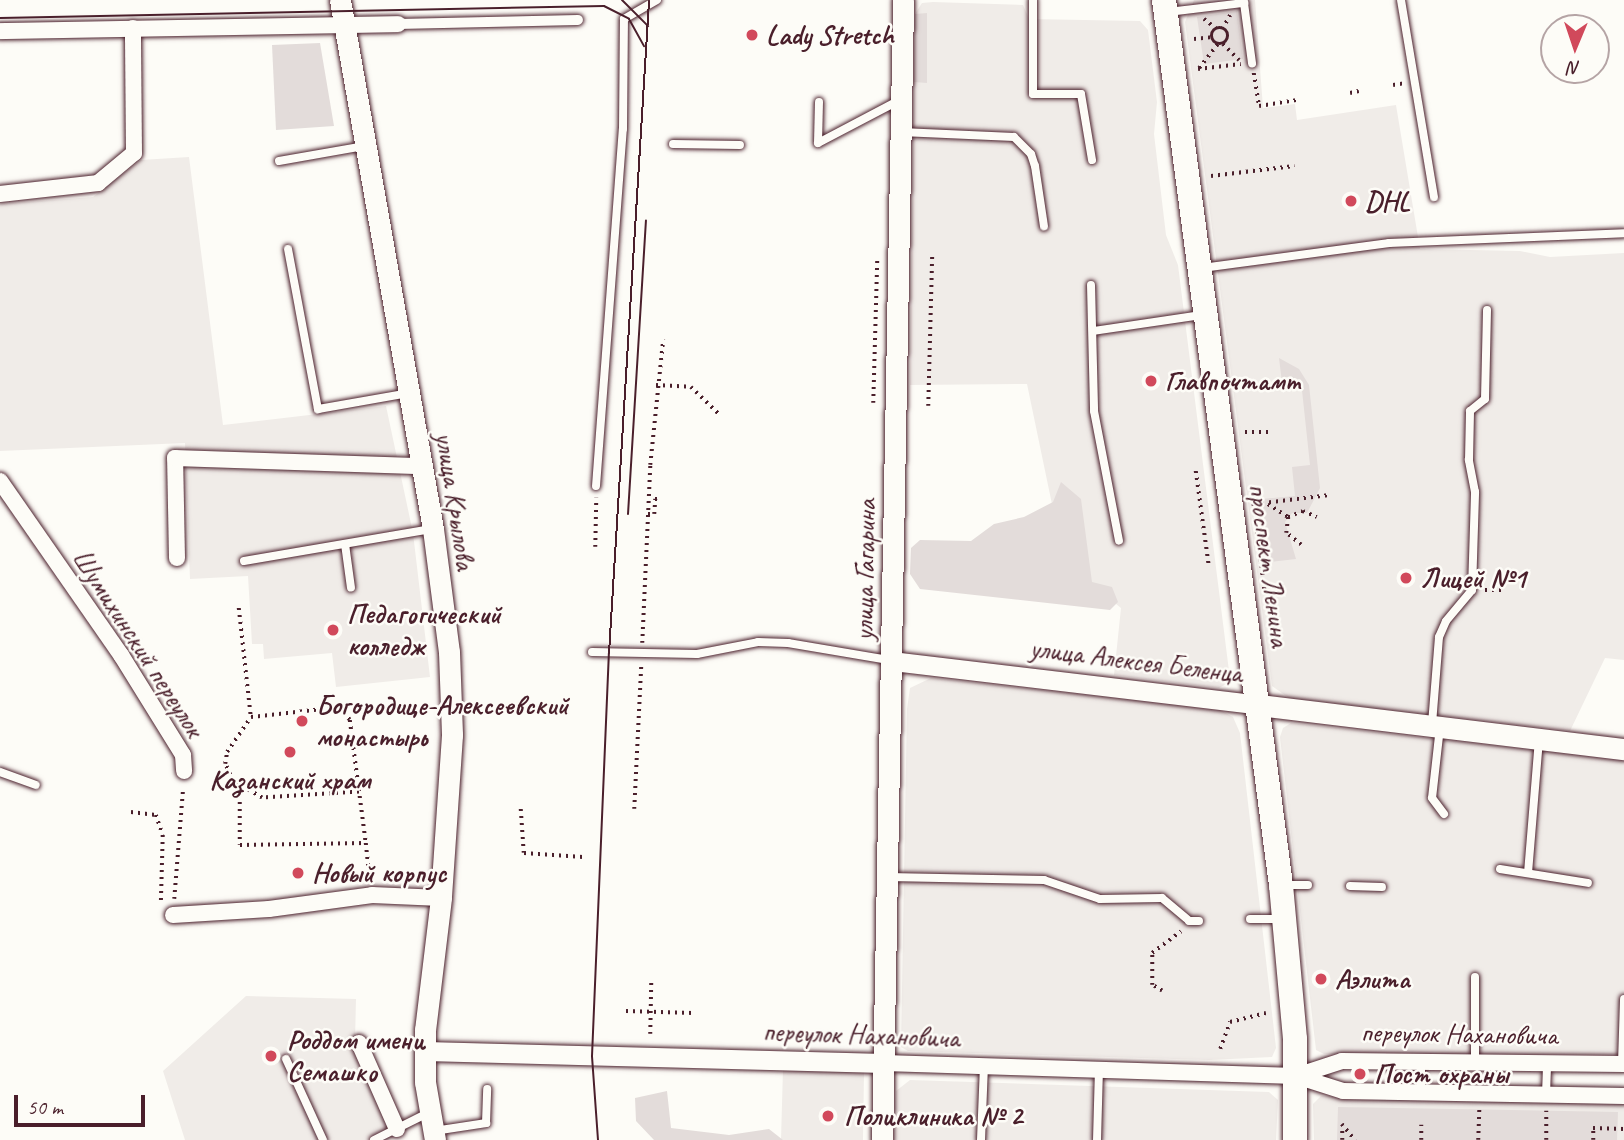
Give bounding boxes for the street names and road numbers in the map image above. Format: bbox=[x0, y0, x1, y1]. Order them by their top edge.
street label: улица Крылова bbox=[428, 430, 482, 572]
street label: проспект Ленина bbox=[1241, 480, 1297, 650]
street label: улица Гагарина bbox=[847, 498, 883, 642]
street label: Шумихинский переулок bbox=[65, 543, 211, 743]
street label: улица Алексея Беленца bbox=[1027, 631, 1245, 691]
street label: переулок Нахановича bbox=[764, 1015, 958, 1055]
street label: переулок Нахановича bbox=[1362, 1016, 1556, 1052]

